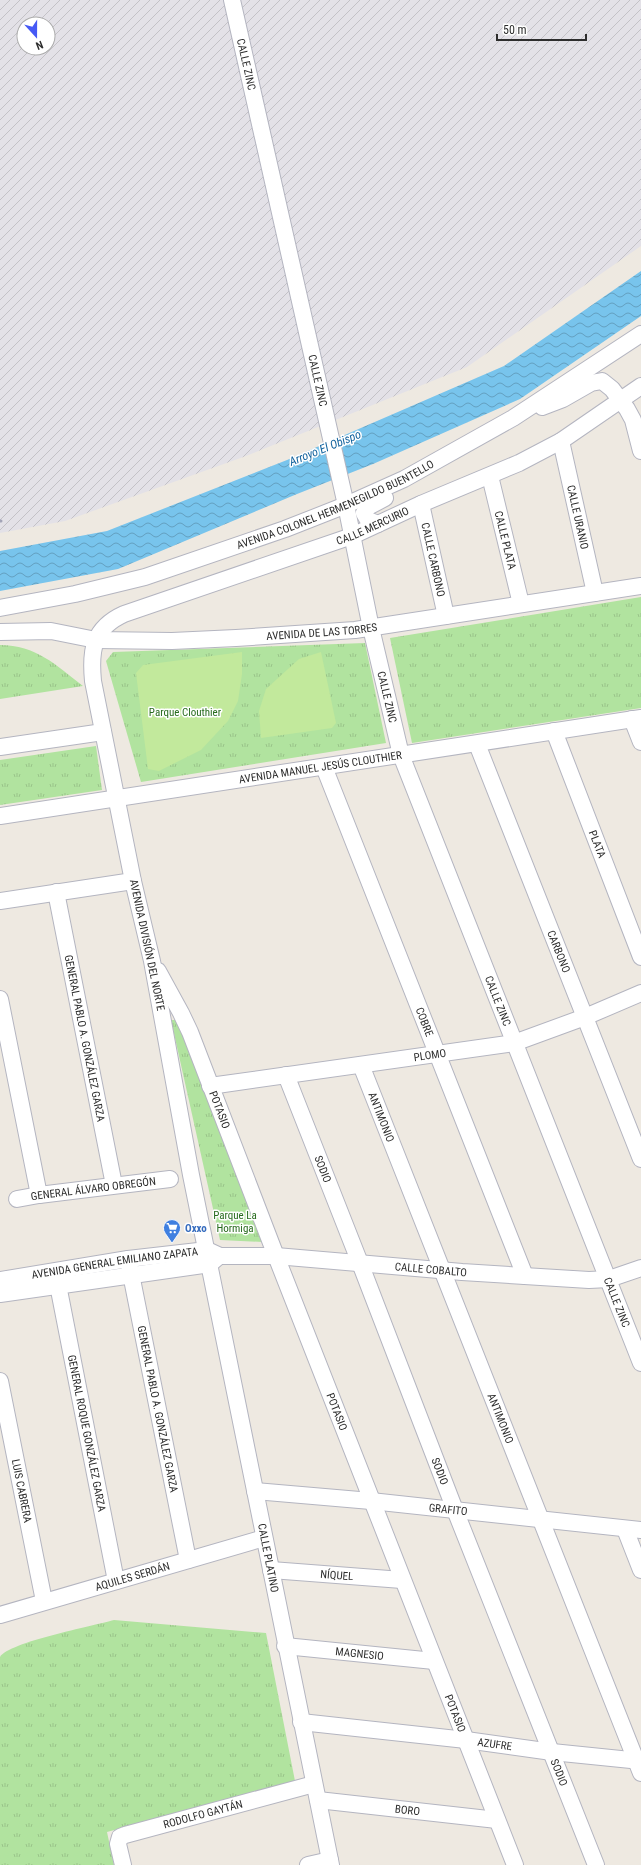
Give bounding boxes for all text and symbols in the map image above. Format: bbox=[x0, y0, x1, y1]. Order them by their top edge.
north arrow bbox=[16, 16, 56, 56]
scale bar bbox=[497, 16, 586, 42]
text: 50 m bbox=[503, 23, 527, 37]
street label: CALLE ZINC bbox=[234, 37, 259, 91]
text: N bbox=[34, 38, 45, 52]
street label: CALLE ZINC bbox=[306, 353, 330, 408]
water label: Arroyo El Obispo bbox=[286, 427, 363, 469]
street label: AVENIDA COLONEL HERMENEGILDO BUENTELLO bbox=[235, 457, 436, 552]
street label: CALLE URANIO bbox=[565, 484, 592, 551]
street label: CALLE MERCURIO bbox=[334, 504, 411, 547]
street label: CALLE PLATA bbox=[492, 510, 519, 571]
street label: CALLE CARBONO bbox=[419, 521, 448, 598]
street label: AVENIDA DE LAS TORRES bbox=[266, 620, 378, 642]
street label: CALLE ZINC bbox=[375, 670, 400, 724]
park label: Parque Clouthier bbox=[149, 706, 222, 719]
street label: AVENIDA MANUEL JESÚS CLOUTHIER bbox=[238, 748, 403, 786]
street label: PLATA bbox=[586, 828, 609, 860]
street label: AVENIDA DIVISIÓN DEL NORTE bbox=[127, 878, 167, 1012]
street label: CARBONO bbox=[545, 928, 573, 974]
street label: GENERAL PABLO A. GONZÁLEZ GARZA bbox=[62, 954, 108, 1123]
street label: CALLE ZINC bbox=[482, 974, 514, 1028]
street label: COBRE bbox=[413, 1005, 436, 1039]
street label: PLOMO bbox=[413, 1046, 447, 1064]
street label: POTASIO bbox=[207, 1089, 233, 1130]
street label: ANTIMONIO bbox=[366, 1090, 397, 1144]
street label: SODIO bbox=[312, 1154, 334, 1184]
street label: GENERAL ÁLVARO OBREGÓN bbox=[30, 1174, 156, 1203]
park label: Parque La Hormiga bbox=[213, 1209, 257, 1235]
supermarket icon: Oxxo bbox=[162, 1218, 182, 1243]
place label: Oxxo bbox=[185, 1222, 207, 1235]
street label: AVENIDA GENERAL EMILIANO ZAPATA bbox=[30, 1245, 199, 1281]
street label: CALLE COBALTO bbox=[394, 1260, 467, 1279]
street label: CALLE ZINC bbox=[601, 1275, 633, 1329]
street label: GENERAL PABLO A. GONZÁLEZ GARZA bbox=[135, 1325, 181, 1494]
street label: GENERAL ROQUE GONZÁLEZ GARZA bbox=[65, 1354, 109, 1513]
street label: POTASIO bbox=[324, 1391, 350, 1432]
street label: ANTIMONIO bbox=[485, 1392, 516, 1445]
street label: SODIO bbox=[429, 1456, 451, 1486]
street label: LUIS CABRERA bbox=[9, 1458, 35, 1524]
street label: GRAFITO bbox=[428, 1501, 468, 1518]
street label: CALLE PLATINO bbox=[255, 1522, 281, 1594]
street label: AQUILES SERDÁN bbox=[94, 1559, 171, 1593]
street label: NÍQUEL bbox=[320, 1567, 354, 1583]
street label: MAGNESIO bbox=[335, 1645, 384, 1662]
street label: POTASIO bbox=[442, 1693, 469, 1734]
street label: AZUFRE bbox=[477, 1735, 513, 1753]
street label: SODIO bbox=[548, 1757, 570, 1788]
street label: RODOLFO GAYTÁN bbox=[162, 1797, 244, 1831]
street label: BORO bbox=[394, 1802, 421, 1818]

